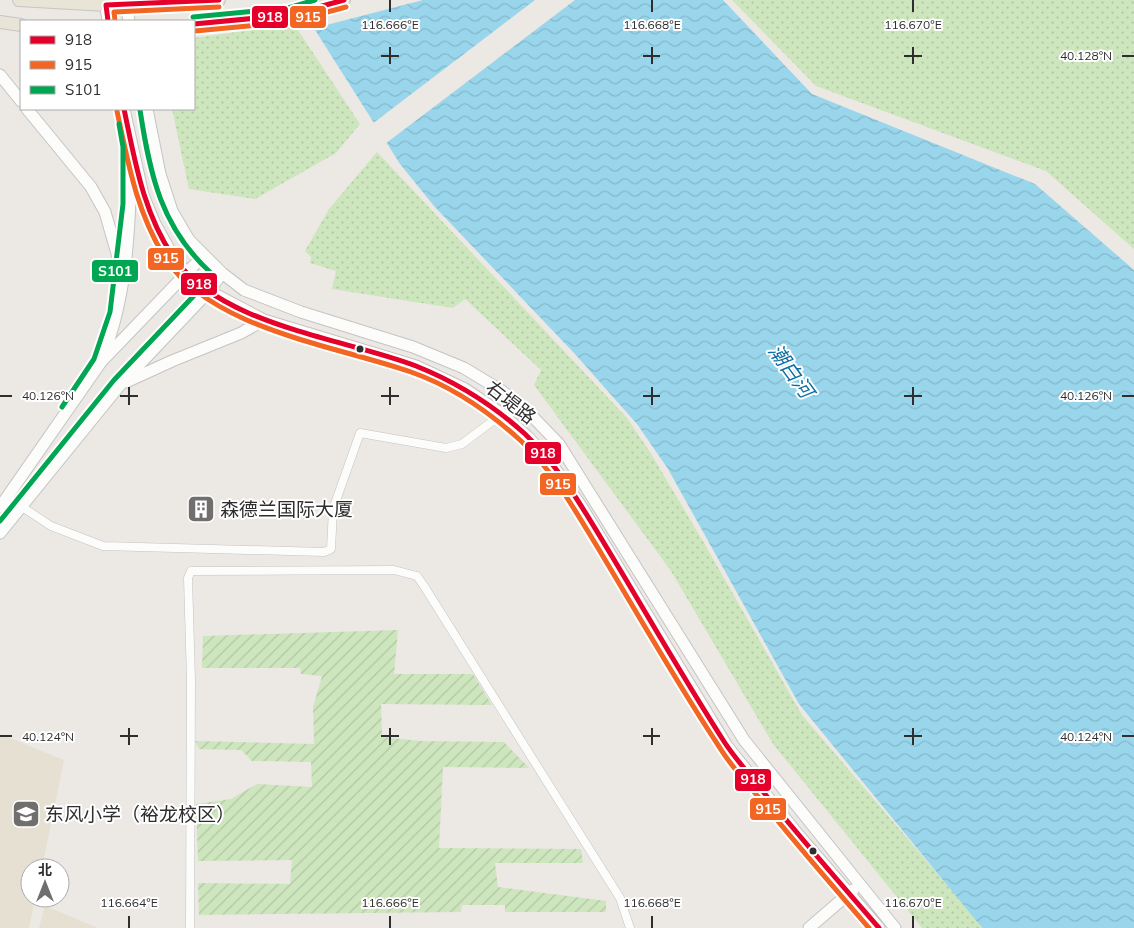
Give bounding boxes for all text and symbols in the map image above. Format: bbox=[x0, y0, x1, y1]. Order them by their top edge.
line badge: 918 bbox=[251, 5, 289, 29]
line badge: 915 bbox=[289, 5, 327, 29]
text: 918 bbox=[257, 8, 283, 26]
text: 915 bbox=[295, 8, 321, 26]
text: 116.666°E bbox=[361, 17, 419, 32]
text: 116.668°E bbox=[623, 17, 681, 32]
text: 116.670°E bbox=[884, 17, 942, 32]
legend bbox=[20, 20, 195, 110]
text: 918 bbox=[65, 30, 92, 49]
text: 40.128°N bbox=[1060, 48, 1112, 63]
text: 915 bbox=[65, 55, 92, 74]
text: S101 bbox=[65, 80, 101, 99]
line badge: 915 bbox=[147, 247, 185, 271]
text: 915 bbox=[153, 249, 179, 267]
line badge: S101 bbox=[91, 259, 139, 283]
text: S101 bbox=[98, 262, 132, 280]
line badge: 918 bbox=[180, 272, 218, 296]
text: 918 bbox=[186, 275, 212, 293]
water label: 潮白河 bbox=[764, 339, 822, 406]
unlabelled marker bbox=[355, 344, 365, 354]
street label: 右堤路 bbox=[481, 375, 541, 429]
text: 40.126°N bbox=[22, 388, 74, 403]
text: 40.126°N bbox=[1060, 388, 1112, 403]
line badge: 918 bbox=[524, 441, 562, 465]
text: 918 bbox=[530, 444, 556, 462]
line badge: 915 bbox=[539, 472, 577, 496]
text: 915 bbox=[545, 475, 571, 493]
building icon: 森德兰国际大厦 bbox=[186, 494, 216, 524]
place label: 森德兰国际大厦 bbox=[220, 497, 353, 521]
text: 40.124°N bbox=[22, 729, 74, 744]
text: 40.124°N bbox=[1060, 729, 1112, 744]
line badge: 918 bbox=[734, 768, 772, 792]
text: 918 bbox=[740, 770, 766, 788]
line badge: 915 bbox=[749, 797, 787, 821]
school or university icon: 东风小学（裕龙校区） bbox=[11, 799, 41, 829]
text: 915 bbox=[755, 800, 781, 818]
place label: 东风小学（裕龙校区） bbox=[45, 802, 235, 826]
unlabelled marker bbox=[808, 846, 818, 856]
north arrow bbox=[20, 858, 70, 908]
text: 北 bbox=[38, 861, 52, 879]
text: 116.664°E bbox=[100, 895, 158, 910]
text: 116.666°E bbox=[361, 895, 419, 910]
text: 116.668°E bbox=[623, 895, 681, 910]
text: 116.670°E bbox=[884, 895, 942, 910]

